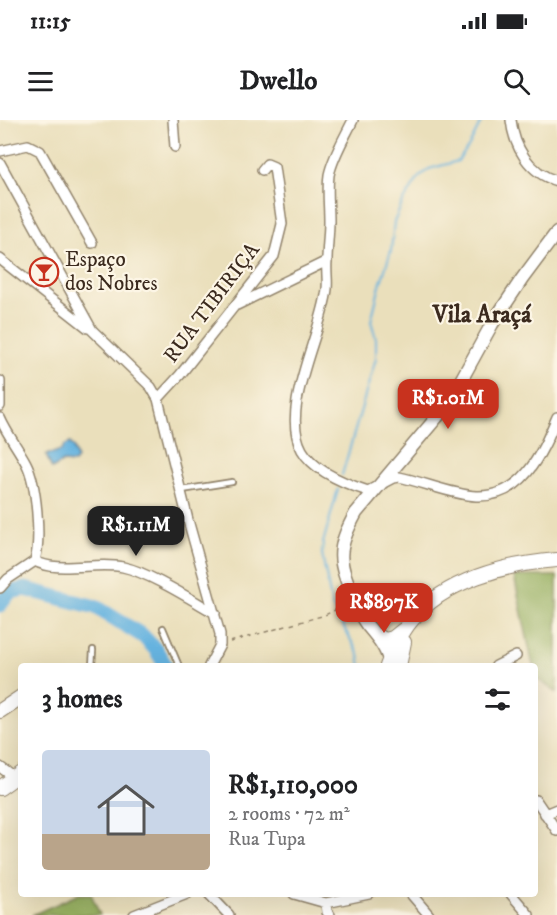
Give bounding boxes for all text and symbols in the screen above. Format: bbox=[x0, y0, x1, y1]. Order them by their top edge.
text: 11:15 bbox=[30, 8, 71, 35]
text: Dwello bbox=[240, 64, 317, 98]
icon: menu bbox=[24, 65, 57, 98]
icon: search bbox=[500, 65, 533, 98]
street label: RUA TIBIRIÇA bbox=[158, 237, 266, 368]
place label: Espaço dos Nobres bbox=[65, 247, 158, 297]
bar icon: Espaço dos Nobres bbox=[28, 256, 60, 288]
district label: Vila Araçá bbox=[432, 300, 532, 330]
pin: R$1.01M bbox=[393, 379, 503, 430]
text: R$1.01M bbox=[412, 386, 484, 411]
pin: R$1.11M bbox=[81, 506, 191, 557]
text: R$1.11M bbox=[101, 513, 171, 538]
pin: R$897K bbox=[335, 583, 433, 634]
text: R$897K bbox=[350, 590, 418, 615]
text: 3 homes bbox=[42, 683, 122, 716]
icon: filters bbox=[481, 683, 514, 716]
text: R$1,110,000 bbox=[228, 769, 358, 802]
icon: home bbox=[90, 774, 162, 846]
text: 2 rooms · 72 m² bbox=[228, 802, 350, 827]
text: Rua Tupa bbox=[228, 827, 306, 852]

